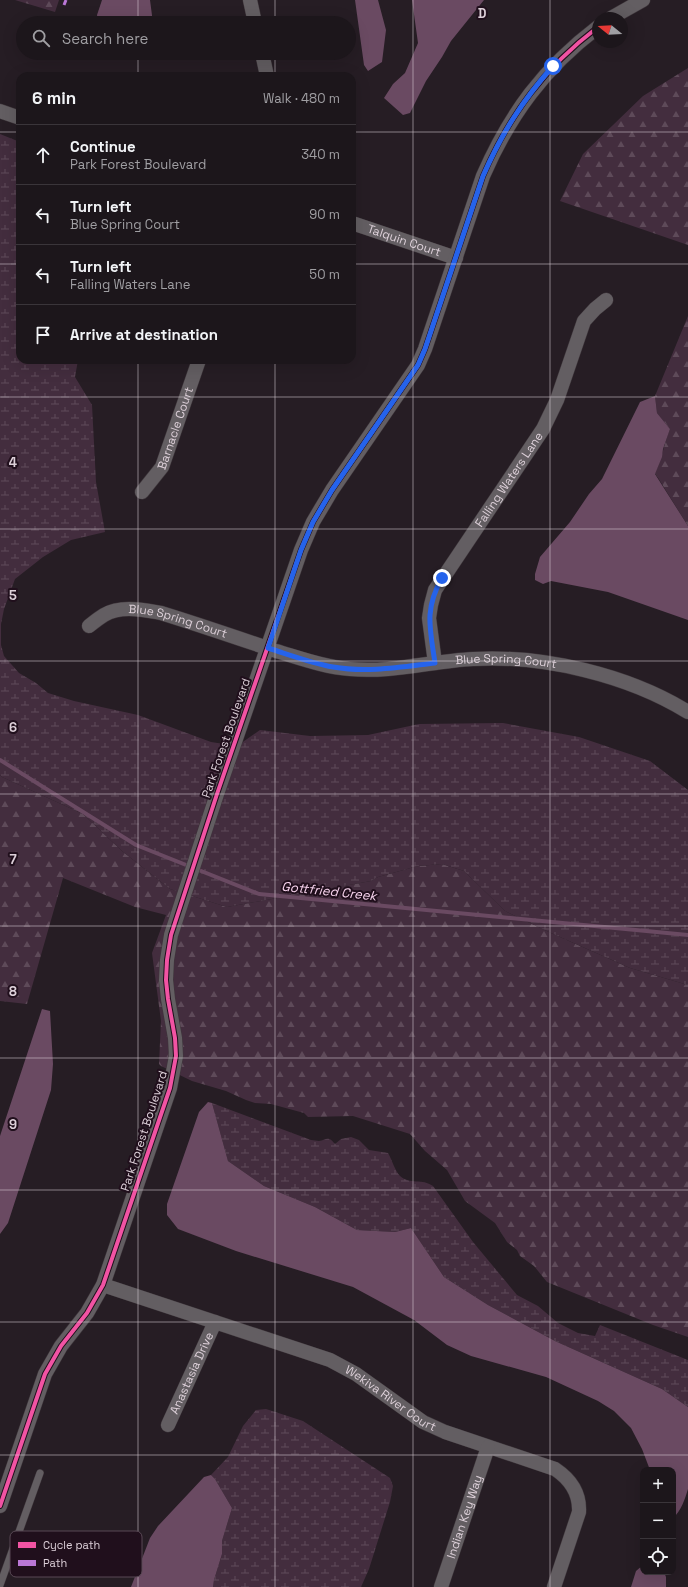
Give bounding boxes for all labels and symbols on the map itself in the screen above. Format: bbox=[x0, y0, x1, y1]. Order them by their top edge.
text: D bbox=[478, 5, 487, 22]
north arrow bbox=[592, 12, 628, 48]
route start bbox=[544, 57, 562, 75]
street label: Talquin Court bbox=[365, 221, 443, 260]
street label: Barnacle Court bbox=[154, 385, 197, 472]
street label: Falling Waters Lane bbox=[471, 429, 547, 530]
text: 4 bbox=[9, 454, 17, 471]
route end bbox=[433, 569, 451, 587]
text: 5 bbox=[9, 587, 17, 604]
street label: Blue Spring Court bbox=[128, 601, 229, 642]
street label: Blue Spring Court bbox=[455, 650, 558, 672]
street label: Park Forest Boulevard bbox=[198, 676, 254, 800]
text: 6 bbox=[9, 719, 17, 736]
text: 7 bbox=[9, 851, 17, 868]
water label: Gottfried Creek bbox=[281, 878, 379, 905]
text: 8 bbox=[9, 983, 17, 1000]
street label: Park Forest Boulevard bbox=[117, 1069, 171, 1193]
text: 9 bbox=[9, 1116, 17, 1133]
street label: Anastasia Drive bbox=[166, 1330, 217, 1417]
street label: Wekiva River Court bbox=[342, 1362, 439, 1435]
street label: Indian Key Way bbox=[443, 1473, 486, 1561]
legend bbox=[10, 1531, 142, 1577]
text: Cycle path bbox=[43, 1538, 100, 1552]
text: Path bbox=[43, 1556, 67, 1570]

